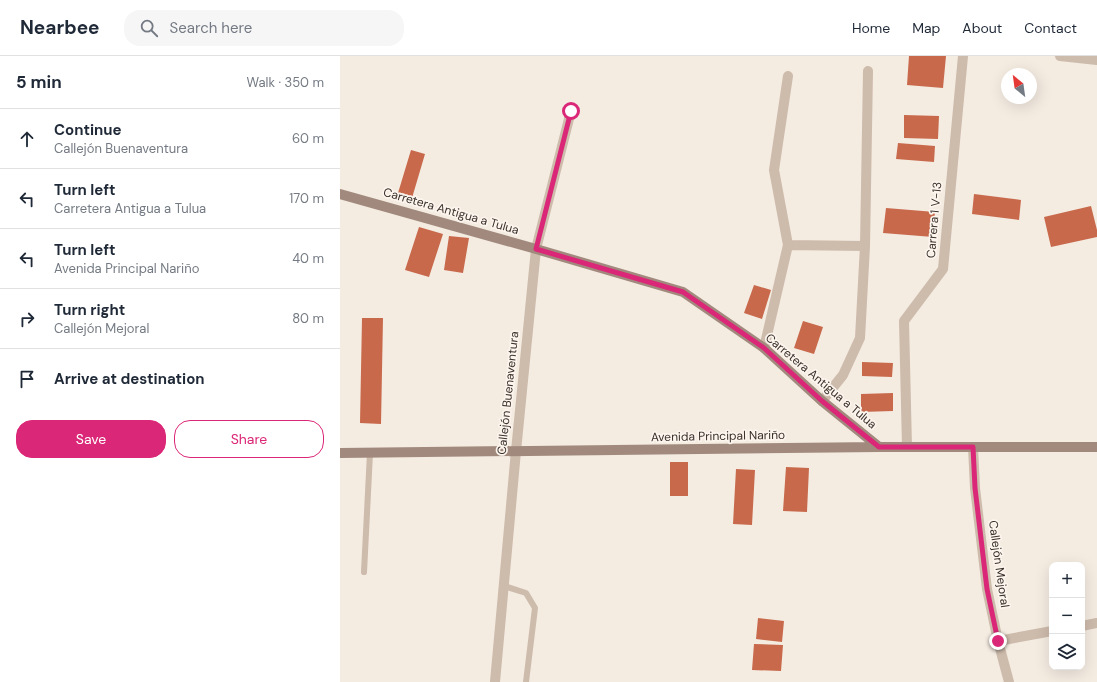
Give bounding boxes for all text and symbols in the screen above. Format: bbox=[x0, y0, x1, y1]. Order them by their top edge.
search box bbox=[124, 10, 404, 46]
text: Nearbee bbox=[20, 15, 100, 40]
icon: search bbox=[138, 17, 160, 39]
text: Search here bbox=[170, 18, 252, 38]
text: Home bbox=[852, 19, 890, 37]
text: Map bbox=[912, 19, 940, 37]
text: About bbox=[962, 19, 1002, 37]
text: Contact bbox=[1024, 19, 1077, 37]
north arrow bbox=[1001, 68, 1037, 104]
text: 5 min bbox=[16, 71, 62, 93]
text: Walk · 350 m bbox=[246, 74, 324, 91]
route start bbox=[562, 102, 580, 120]
text: Continue bbox=[54, 120, 122, 140]
icon: ahead bbox=[16, 128, 38, 150]
text: 60 m bbox=[292, 130, 324, 147]
text: Callejón Buenaventura bbox=[54, 140, 188, 157]
text: Turn left bbox=[54, 180, 115, 200]
street label: Carrera 1 V-13 bbox=[923, 181, 945, 259]
street label: Carretera Antigua a Tulua bbox=[381, 184, 521, 238]
icon: left bbox=[16, 188, 38, 210]
text: 170 m bbox=[289, 190, 324, 207]
text: Carretera Antigua a Tulua bbox=[54, 200, 206, 217]
text: Turn left bbox=[54, 240, 115, 260]
icon: left bbox=[16, 248, 38, 270]
text: 40 m bbox=[292, 250, 324, 267]
text: Avenida Principal Nariño bbox=[54, 260, 199, 277]
text: Turn right bbox=[54, 300, 125, 320]
icon: right bbox=[16, 308, 38, 330]
text: 80 m bbox=[292, 310, 324, 327]
text: Callejón Mejoral bbox=[54, 320, 149, 337]
street label: Carretera Antigua a Tulua bbox=[762, 330, 880, 432]
street label: Callejón Buenaventura bbox=[494, 331, 522, 455]
icon: arrive bbox=[16, 368, 38, 390]
text: Arrive at destination bbox=[54, 369, 205, 389]
button: Save bbox=[16, 420, 166, 458]
button: Share bbox=[174, 420, 324, 458]
street label: Avenida Principal Nariño bbox=[651, 427, 785, 445]
street label: Callejón Mejoral bbox=[985, 519, 1013, 609]
map controls bbox=[1049, 562, 1085, 670]
button: + bbox=[1049, 562, 1085, 598]
button: − bbox=[1049, 598, 1085, 634]
route end bbox=[989, 632, 1007, 650]
button: layers bbox=[1049, 634, 1085, 670]

